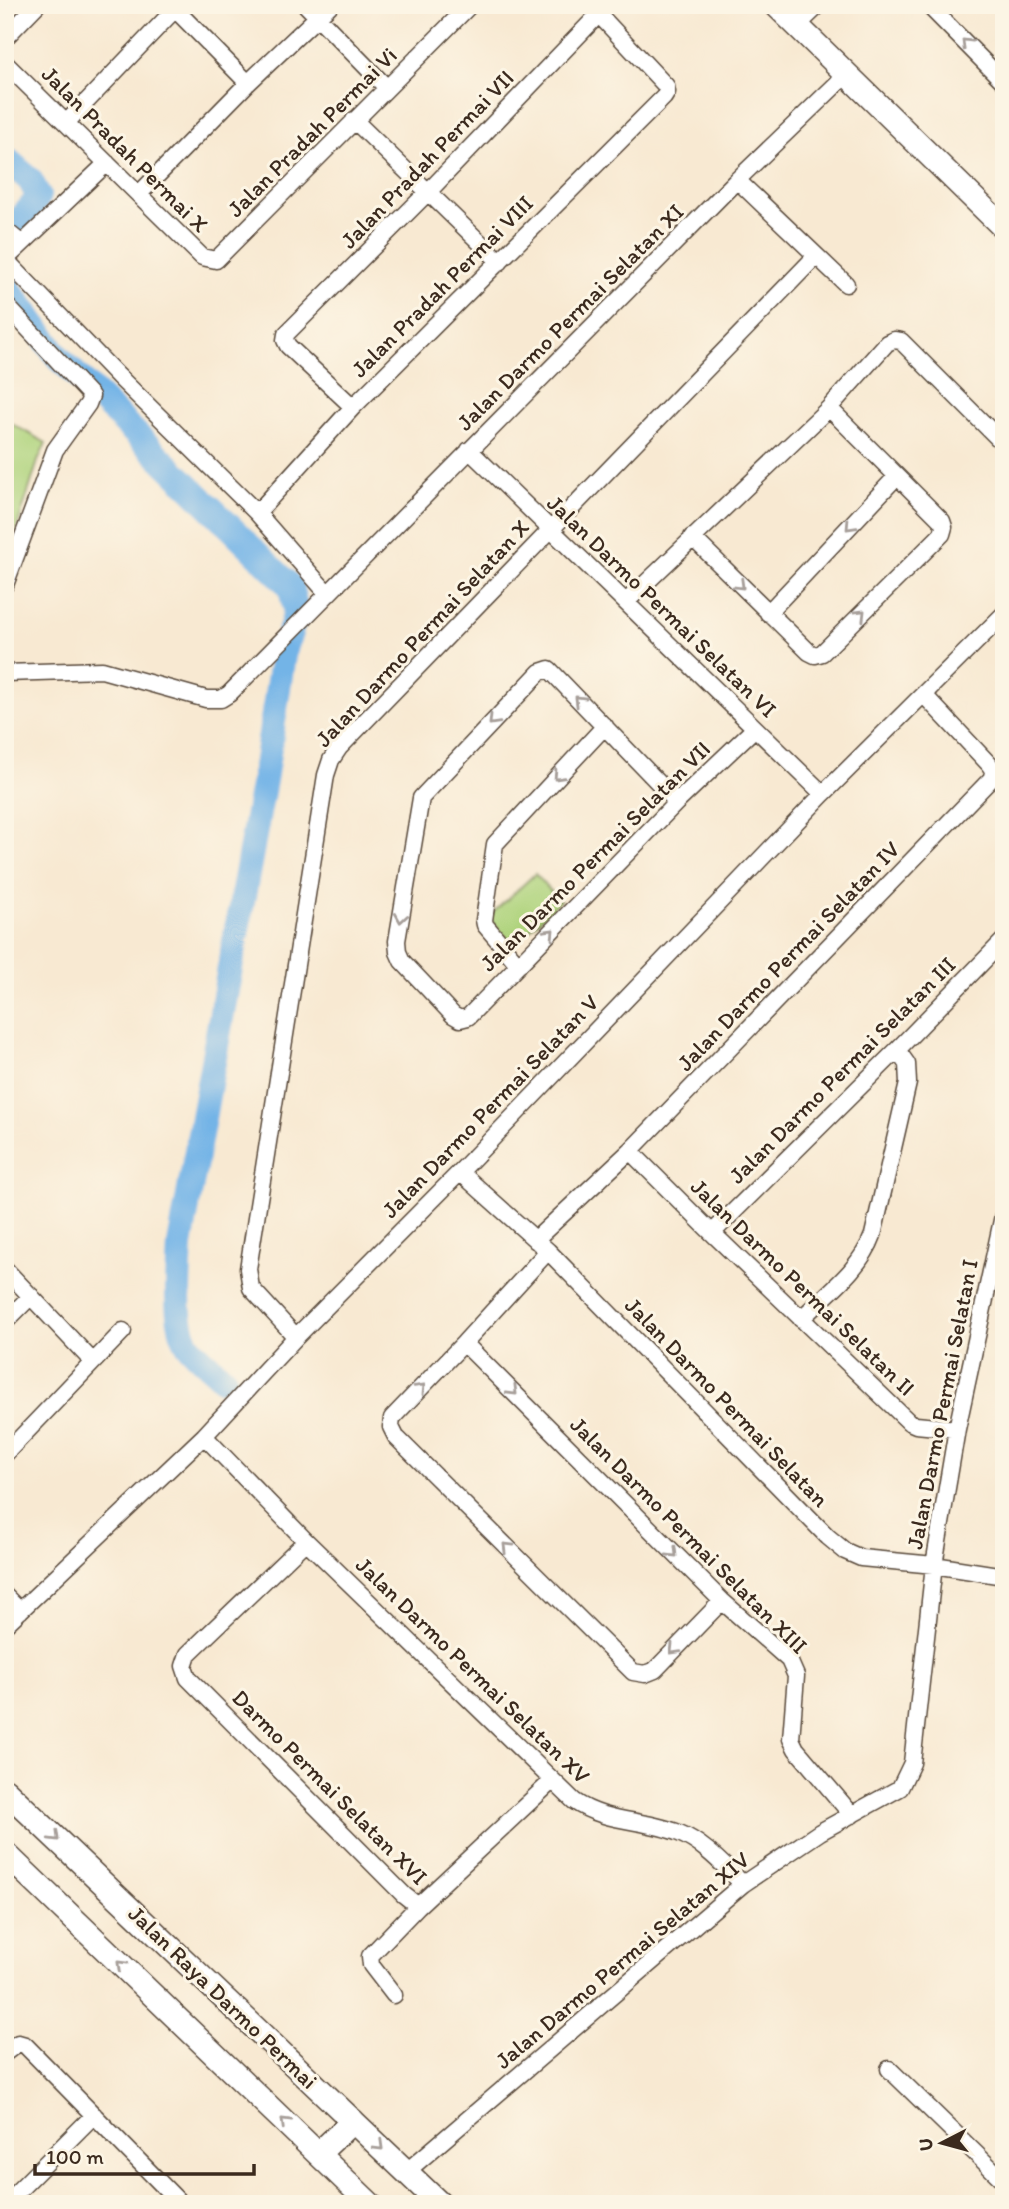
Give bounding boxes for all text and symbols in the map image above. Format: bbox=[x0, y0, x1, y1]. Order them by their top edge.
one-way arrow bbox=[961, 39, 974, 52]
street label: Jalan Pradah Permai Vi bbox=[221, 41, 403, 223]
street label: Jalan Pradah Permai X bbox=[36, 60, 214, 238]
street label: Jalan Pradah Permai VII bbox=[334, 64, 520, 254]
street label: Jalan Pradah Permai VIII bbox=[345, 189, 539, 383]
street label: Jalan Darmo Permai Selatan XI bbox=[451, 198, 689, 436]
street label: Jalan Darmo Permai Selatan VI bbox=[541, 489, 783, 723]
street label: Jalan Darmo Permai Selatan X bbox=[309, 513, 535, 753]
one-way arrow bbox=[846, 518, 859, 531]
one-way arrow bbox=[732, 577, 745, 590]
one-way arrow bbox=[853, 610, 865, 622]
one-way arrow bbox=[575, 695, 588, 708]
one-way arrow bbox=[488, 713, 501, 726]
street label: Jalan Darmo Permai Selatan VII bbox=[474, 735, 716, 977]
one-way arrow bbox=[554, 768, 566, 781]
street label: Jalan Darmo Permai Selatan IV bbox=[671, 835, 906, 1077]
one-way arrow bbox=[394, 912, 409, 924]
one-way arrow bbox=[542, 928, 555, 941]
street label: Jalan Darmo Permai Selatan III bbox=[723, 951, 961, 1189]
street label: Jalan Darmo Permai Selatan V bbox=[376, 988, 605, 1224]
street label: Jalan Darmo Permai Selatan II bbox=[685, 1172, 921, 1402]
street label: Jalan Darmo Permai Selatan I bbox=[900, 1257, 984, 1551]
street label: Jalan Darmo Permai Selatan bbox=[619, 1291, 835, 1513]
one-way arrow bbox=[412, 1383, 425, 1396]
one-way arrow bbox=[504, 1383, 517, 1396]
street label: Jalan Darmo Permai Selatan XIII bbox=[564, 1410, 814, 1660]
one-way arrow bbox=[502, 1543, 515, 1556]
one-way arrow bbox=[665, 1544, 678, 1557]
street label: Jalan Darmo Permai Selatan XV bbox=[350, 1551, 596, 1790]
one-way arrow bbox=[670, 1642, 683, 1655]
street label: Darmo Permai Selatan XVI bbox=[226, 1683, 434, 1891]
one-way arrow bbox=[47, 1829, 60, 1842]
street label: Jalan Darmo Permai Selatan XIV bbox=[489, 1845, 755, 2075]
street label: Jalan Raya Darmo Permai bbox=[123, 1899, 323, 2095]
one-way arrow bbox=[116, 1960, 129, 1973]
north arrow bbox=[908, 2108, 978, 2178]
one-way arrow bbox=[281, 2118, 294, 2131]
scale bar bbox=[35, 2132, 254, 2176]
text: U bbox=[913, 2137, 938, 2152]
one-way arrow bbox=[371, 2138, 384, 2151]
text: 100 m bbox=[46, 2144, 104, 2169]

